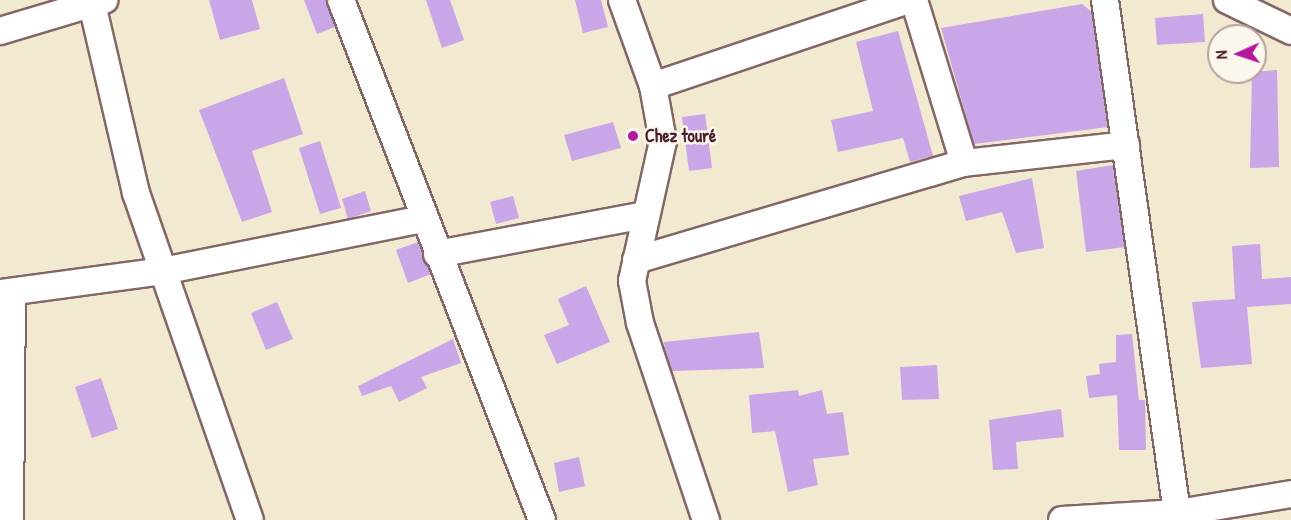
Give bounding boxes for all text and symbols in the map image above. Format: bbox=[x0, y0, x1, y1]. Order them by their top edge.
north arrow bbox=[1207, 24, 1267, 84]
text: N bbox=[1210, 50, 1232, 60]
place label: Chez touré bbox=[645, 125, 716, 147]
marker: Chez touré bbox=[626, 129, 640, 143]

